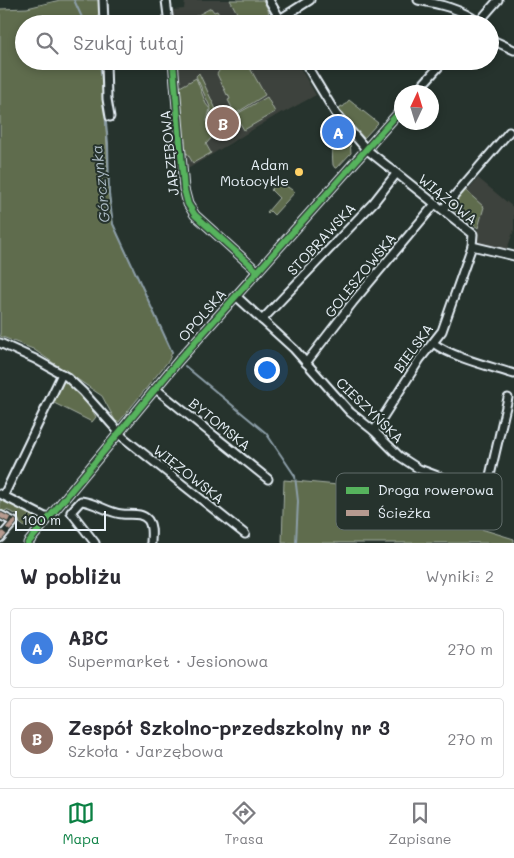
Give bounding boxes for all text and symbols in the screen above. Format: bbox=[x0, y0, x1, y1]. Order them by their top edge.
search box bbox=[15, 15, 499, 70]
icon: search bbox=[33, 29, 61, 57]
text: Szukaj tutaj bbox=[73, 30, 184, 55]
north arrow bbox=[394, 85, 439, 130]
pin: B bbox=[207, 104, 239, 142]
street label: JARZĘBOWA bbox=[155, 109, 183, 197]
pin: A bbox=[322, 113, 354, 151]
water label: Górczynka bbox=[86, 144, 114, 224]
place label: Adam Motocykle bbox=[220, 155, 289, 190]
marker: Adam Motocykle bbox=[293, 166, 305, 178]
street label: WIĄZOWA bbox=[415, 169, 481, 229]
street label: STOBRAWSKA bbox=[283, 199, 359, 279]
street label: GOLESZOWSKA bbox=[320, 229, 400, 321]
street label: OPOLSKA bbox=[174, 285, 230, 345]
street label: BIELSKA bbox=[389, 320, 437, 376]
your location bbox=[254, 357, 280, 383]
street label: CIESZYŃSKA bbox=[332, 373, 408, 447]
street label: BYTOMSKA bbox=[185, 393, 255, 455]
street label: WIĘZOWSKA bbox=[150, 440, 228, 508]
legend bbox=[336, 473, 502, 530]
text: Droga rowerowa bbox=[378, 480, 494, 499]
text: Ścieżka bbox=[378, 503, 431, 522]
scale bar bbox=[15, 508, 106, 531]
text: 100 m bbox=[22, 510, 61, 529]
text: W pobliżu bbox=[20, 562, 121, 589]
text: Wyniki: 2 bbox=[425, 565, 494, 586]
text: ABC bbox=[68, 625, 108, 650]
text: A bbox=[31, 638, 43, 659]
text: 270 m bbox=[447, 638, 493, 659]
text: Supermarket · Jesionowa bbox=[68, 650, 269, 671]
text: Zespół Szkolno-przedszkolny nr 3 bbox=[68, 715, 390, 740]
text: B bbox=[32, 728, 42, 749]
text: 270 m bbox=[447, 728, 493, 749]
text: Szkoła · Jarzębowa bbox=[68, 740, 224, 761]
tab: Mapa bbox=[62, 799, 100, 848]
tab: Trasa bbox=[225, 799, 264, 848]
tab: Zapisane bbox=[389, 799, 452, 848]

